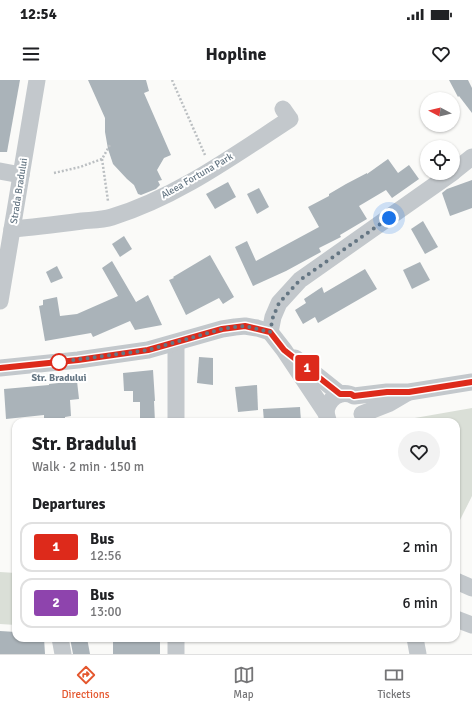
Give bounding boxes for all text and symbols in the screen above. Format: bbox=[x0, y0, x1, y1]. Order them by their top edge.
text: 12:54 bbox=[20, 5, 57, 23]
icon: menu bbox=[20, 43, 42, 65]
text: Hopline bbox=[206, 43, 267, 65]
icon: heart bbox=[430, 43, 452, 65]
north arrow bbox=[420, 92, 460, 132]
map controls bbox=[420, 92, 460, 180]
button: locate bbox=[420, 140, 460, 180]
street label: Aleea Fortuna Park bbox=[159, 151, 235, 201]
street label: Strada Bradului bbox=[8, 157, 30, 225]
your location bbox=[379, 208, 399, 228]
marker: Str. Bradului bbox=[50, 353, 68, 371]
line badge: 1 bbox=[294, 355, 320, 381]
text: 1 bbox=[303, 359, 311, 376]
place label: Str. Bradului bbox=[31, 372, 87, 384]
button: heart bbox=[398, 431, 440, 473]
text: Str. Bradului bbox=[32, 432, 137, 456]
text: Walk · 2 min · 150 m bbox=[32, 459, 144, 475]
text: Departures bbox=[32, 495, 105, 513]
text: Bus bbox=[90, 530, 114, 548]
text: 1 bbox=[52, 538, 60, 555]
text: 2 min bbox=[402, 538, 438, 556]
text: 12:56 bbox=[90, 548, 122, 564]
text: Bus bbox=[90, 586, 114, 604]
text: 2 bbox=[52, 594, 60, 611]
text: 6 min bbox=[402, 594, 438, 612]
text: 13:00 bbox=[90, 604, 122, 620]
tab: Directions bbox=[61, 664, 110, 701]
tab: Map bbox=[233, 664, 255, 701]
tab: Tickets bbox=[377, 664, 411, 701]

